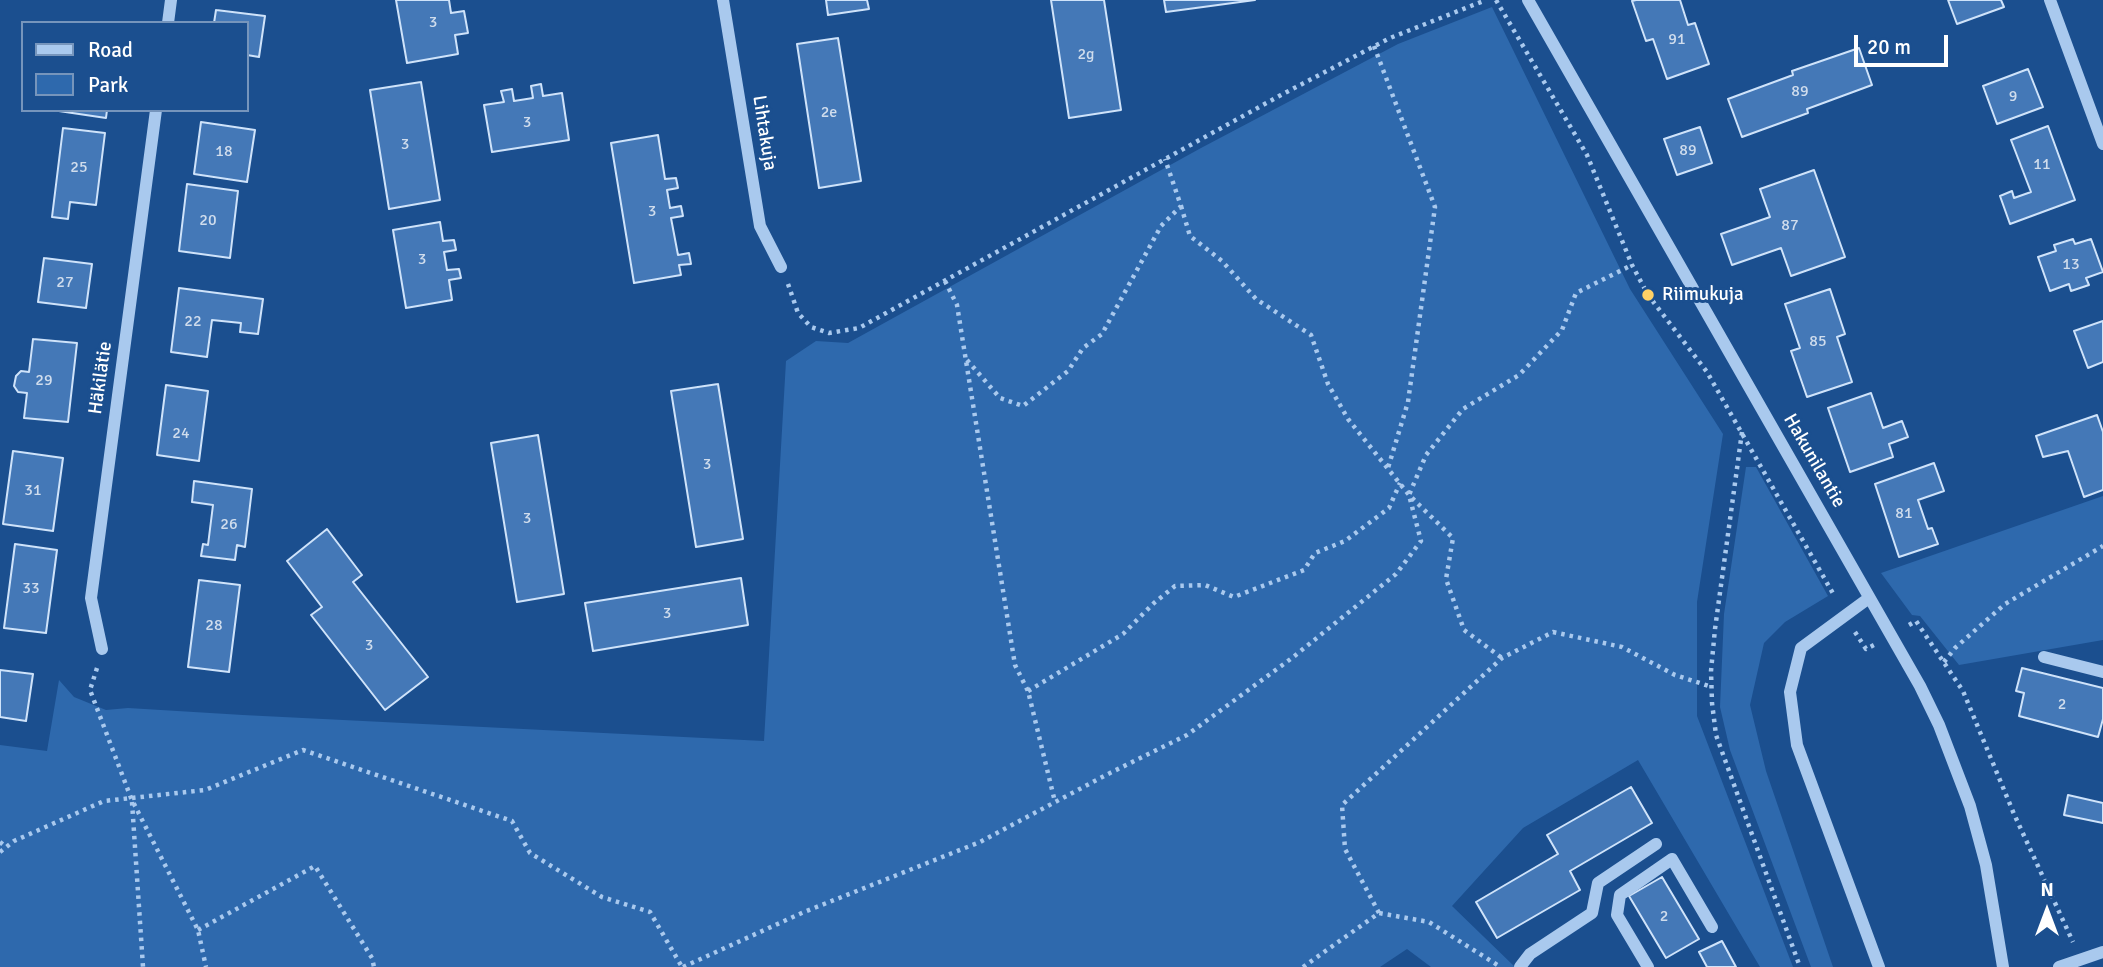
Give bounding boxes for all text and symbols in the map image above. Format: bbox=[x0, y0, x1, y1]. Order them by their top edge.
house number: 3 bbox=[429, 13, 437, 33]
legend bbox=[21, 21, 248, 112]
scale bar bbox=[1858, 21, 1952, 65]
house number: 91 bbox=[1668, 30, 1686, 50]
text: 20 m bbox=[1867, 34, 1911, 60]
text: Road bbox=[88, 37, 133, 63]
house number: 2g bbox=[1077, 45, 1095, 65]
text: Park bbox=[88, 72, 128, 98]
house number: 89 bbox=[1791, 82, 1809, 102]
house number: 9 bbox=[2009, 87, 2017, 107]
street label: Lihtakuja bbox=[747, 94, 781, 172]
house number: 2e bbox=[821, 103, 837, 123]
house number: 3 bbox=[523, 113, 531, 133]
house number: 3 bbox=[401, 135, 409, 155]
house number: 89 bbox=[1679, 141, 1697, 161]
house number: 18 bbox=[215, 142, 233, 162]
house number: 11 bbox=[2033, 155, 2051, 175]
house number: 25 bbox=[70, 158, 88, 178]
house number: 3 bbox=[648, 202, 656, 222]
house number: 20 bbox=[199, 211, 217, 231]
house number: 87 bbox=[1781, 216, 1799, 236]
house number: 3 bbox=[418, 250, 426, 270]
house number: 13 bbox=[2062, 255, 2080, 275]
house number: 27 bbox=[56, 273, 74, 293]
place label: Riimukuja bbox=[1662, 284, 1744, 306]
marker: Riimukuja bbox=[1640, 287, 1656, 303]
house number: 22 bbox=[184, 312, 202, 332]
house number: 85 bbox=[1809, 332, 1827, 352]
street label: Häkilätie bbox=[85, 340, 117, 416]
house number: 29 bbox=[35, 371, 53, 391]
street label: Hakunilantie bbox=[1778, 410, 1850, 512]
house number: 24 bbox=[172, 424, 190, 444]
house number: 3 bbox=[703, 455, 711, 475]
house number: 31 bbox=[24, 481, 42, 501]
house number: 81 bbox=[1895, 504, 1913, 524]
house number: 3 bbox=[523, 509, 531, 529]
house number: 26 bbox=[220, 515, 238, 535]
house number: 33 bbox=[22, 579, 40, 599]
house number: 3 bbox=[663, 604, 671, 624]
house number: 28 bbox=[205, 616, 223, 636]
house number: 3 bbox=[365, 636, 373, 656]
house number: 2 bbox=[2058, 695, 2066, 715]
north arrow bbox=[2012, 876, 2082, 946]
text: N bbox=[2040, 878, 2054, 902]
house number: 2 bbox=[1660, 907, 1668, 927]

